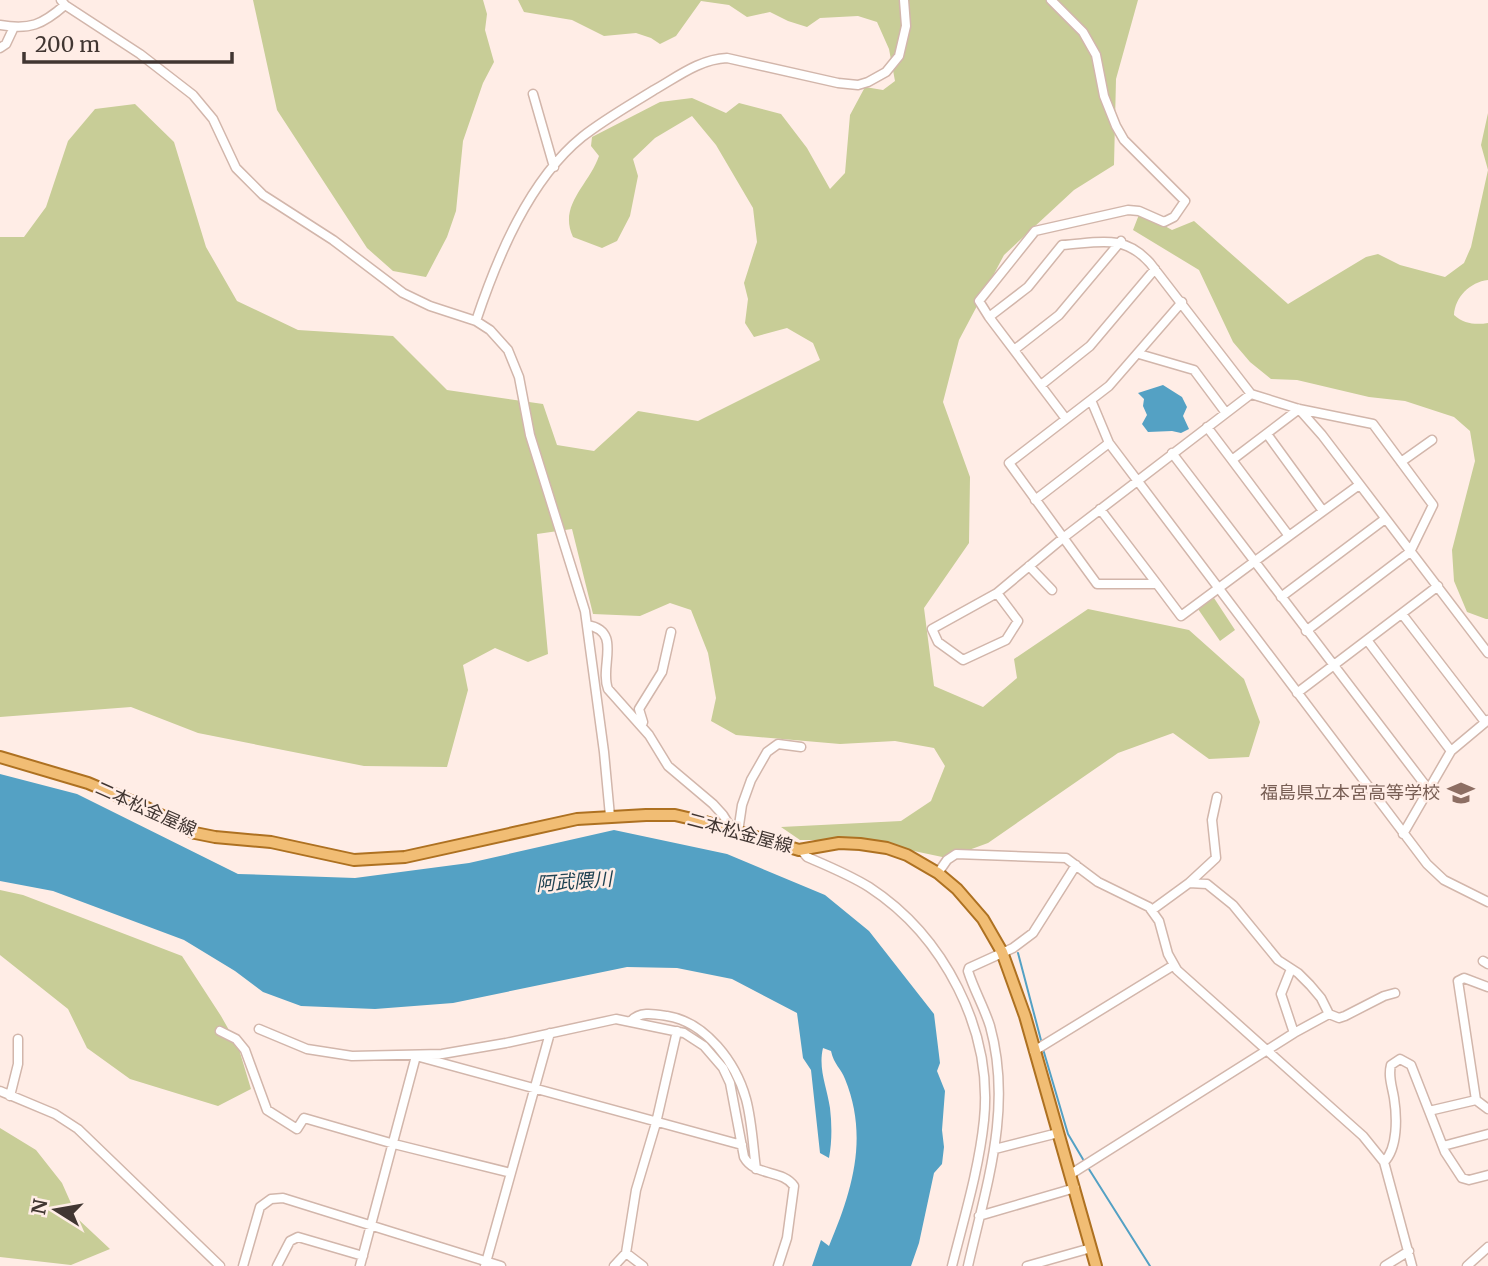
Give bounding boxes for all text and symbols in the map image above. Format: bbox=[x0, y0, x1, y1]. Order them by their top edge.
scale bar bbox=[24, 21, 233, 65]
text: 200 m bbox=[35, 31, 100, 58]
street label: 二本松金屋線 bbox=[92, 776, 200, 841]
school or university icon: 福島県立本宮高等学校 bbox=[1446, 778, 1476, 808]
place label: 福島県立本宮高等学校 bbox=[1260, 781, 1440, 804]
street label: 二本松金屋線 bbox=[685, 807, 795, 858]
water label: 阿武隈川 bbox=[535, 866, 615, 896]
north arrow bbox=[21, 1175, 91, 1245]
text: N bbox=[26, 1197, 53, 1216]

